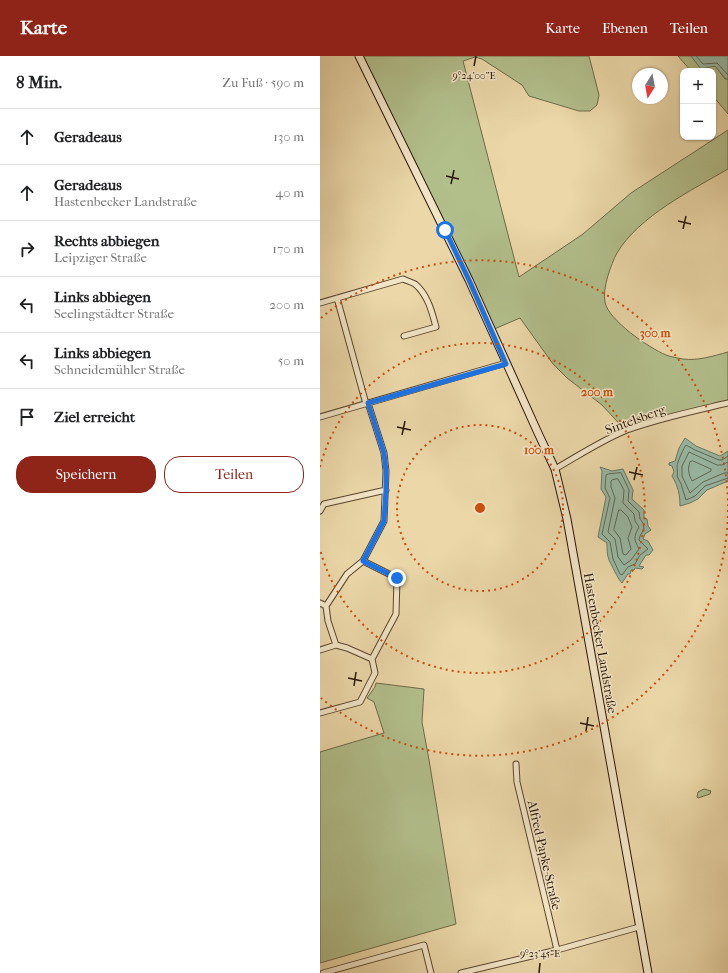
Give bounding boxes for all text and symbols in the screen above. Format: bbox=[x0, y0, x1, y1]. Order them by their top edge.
text: Karte bbox=[20, 17, 67, 39]
text: Karte bbox=[545, 20, 580, 37]
text: Ebenen bbox=[602, 20, 648, 37]
text: Teilen bbox=[670, 20, 708, 37]
north arrow bbox=[632, 68, 668, 104]
map controls bbox=[680, 68, 716, 140]
button: + bbox=[680, 68, 716, 104]
text: 9°24'00"E bbox=[452, 70, 496, 82]
text: 8 Min. bbox=[16, 72, 62, 92]
text: Zu Fuß · 590 m bbox=[222, 75, 304, 90]
button: − bbox=[680, 104, 716, 140]
icon: ahead bbox=[16, 126, 38, 148]
text: Geradeaus bbox=[54, 128, 122, 146]
text: 130 m bbox=[273, 129, 304, 144]
text: Geradeaus bbox=[54, 176, 122, 194]
icon: ahead bbox=[16, 182, 38, 204]
text: 40 m bbox=[276, 185, 304, 200]
text: Hastenbecker Landstraße bbox=[54, 194, 197, 209]
route start bbox=[436, 221, 454, 239]
text: Rechts abbiegen bbox=[54, 232, 159, 250]
icon: right bbox=[16, 238, 38, 260]
text: 170 m bbox=[272, 241, 304, 256]
text: Leipziger Straße bbox=[54, 250, 147, 265]
text: Links abbiegen bbox=[54, 288, 151, 306]
icon: left bbox=[16, 294, 38, 316]
text: 200 m bbox=[269, 297, 304, 312]
text: Seelingstädter Straße bbox=[54, 306, 174, 321]
text: 300 m bbox=[640, 326, 671, 341]
text: Links abbiegen bbox=[54, 344, 151, 362]
icon: left bbox=[16, 350, 38, 372]
text: 50 m bbox=[278, 353, 304, 368]
text: Schneidemühler Straße bbox=[54, 362, 185, 377]
text: 200 m bbox=[581, 385, 614, 399]
street label: Sintelsberg bbox=[603, 401, 668, 437]
icon: arrive bbox=[16, 406, 38, 428]
text: Ziel erreicht bbox=[54, 408, 135, 426]
text: 100 m bbox=[524, 443, 555, 457]
button: Speichern bbox=[16, 456, 156, 493]
button: Teilen bbox=[164, 456, 304, 493]
centre of rings bbox=[473, 501, 487, 515]
route end bbox=[388, 569, 406, 587]
street label: Hastenbecker Landstraße bbox=[581, 571, 620, 715]
street label: Alfred-Papke-Straße bbox=[524, 798, 565, 912]
text: 9°23'45"E bbox=[520, 948, 560, 960]

